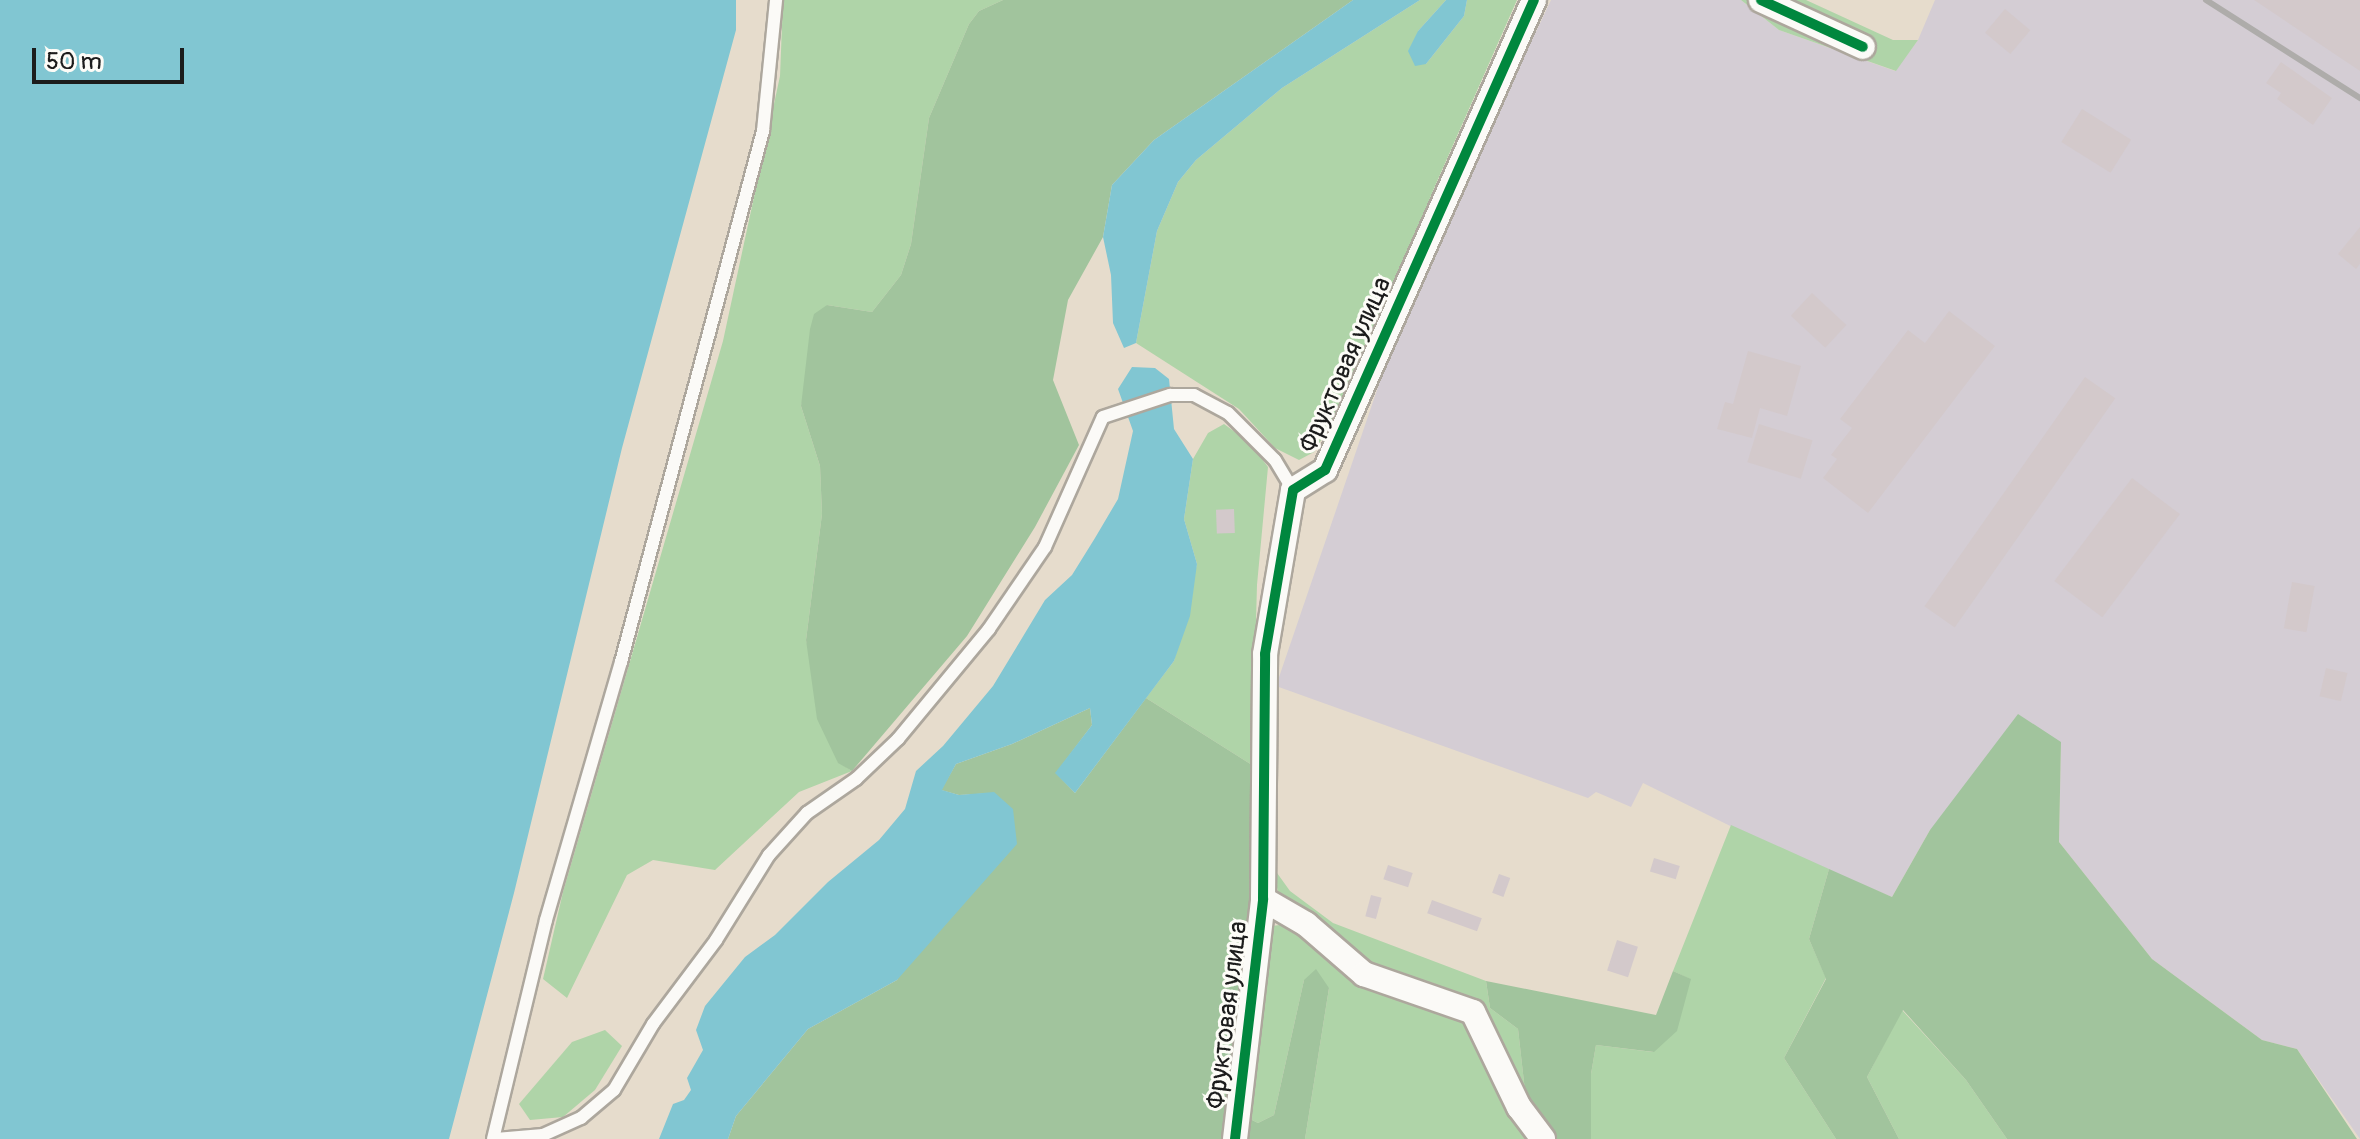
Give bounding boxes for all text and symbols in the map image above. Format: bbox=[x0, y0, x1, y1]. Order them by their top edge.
scale bar bbox=[36, 32, 188, 82]
text: 50 m bbox=[46, 47, 102, 76]
street label: Фруктовая улица bbox=[1293, 272, 1399, 458]
street label: Фруктовая улица bbox=[1201, 919, 1255, 1111]

